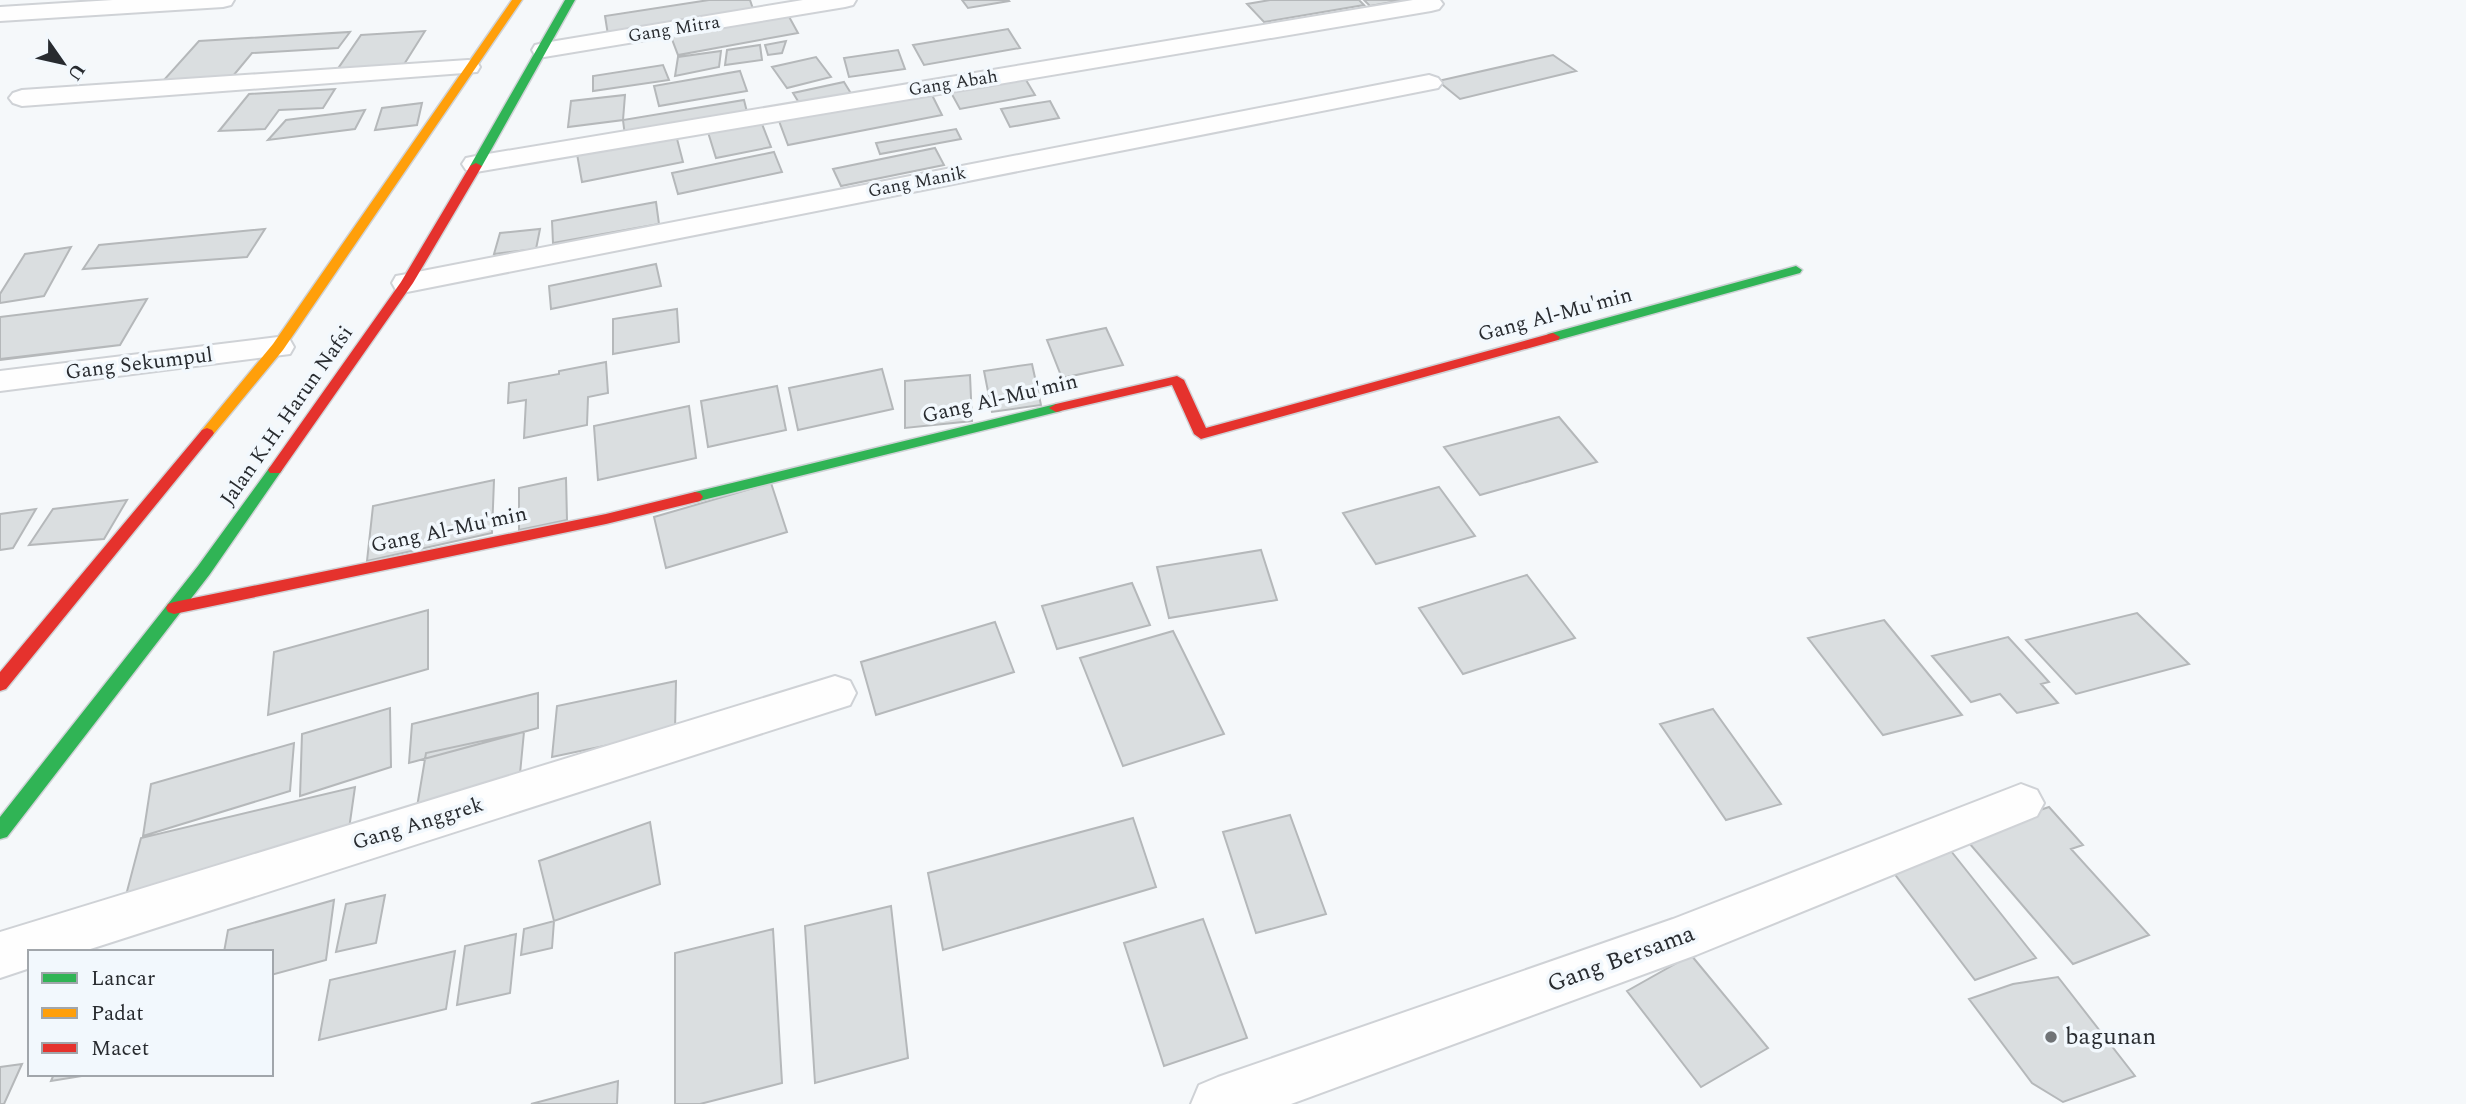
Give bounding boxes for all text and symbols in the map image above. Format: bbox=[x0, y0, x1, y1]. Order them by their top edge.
street label: Gang Mitra bbox=[626, 8, 722, 50]
north arrow bbox=[28, 28, 98, 98]
text: U bbox=[59, 57, 92, 86]
street label: Gang Abah bbox=[907, 63, 999, 103]
street label: Gang Manik bbox=[866, 159, 968, 205]
street label: Gang Al-Mu'min bbox=[1474, 279, 1636, 351]
street label: Jalan K.H. Harun Nafsi bbox=[213, 319, 361, 513]
street label: Gang Sekumpul bbox=[64, 339, 214, 389]
street label: Gang Al-Mu'min bbox=[919, 366, 1081, 432]
street label: Gang Al-Mu'min bbox=[368, 498, 530, 562]
street label: Gang Anggrek bbox=[348, 789, 488, 859]
street label: Gang Bersama bbox=[1542, 916, 1700, 1002]
legend bbox=[28, 950, 273, 1076]
text: Lancar bbox=[91, 963, 155, 995]
text: Padat bbox=[91, 998, 144, 1030]
place label: bagunan bbox=[2065, 1019, 2156, 1055]
marker: bagunan bbox=[2043, 1029, 2059, 1045]
text: Macet bbox=[91, 1033, 149, 1065]

